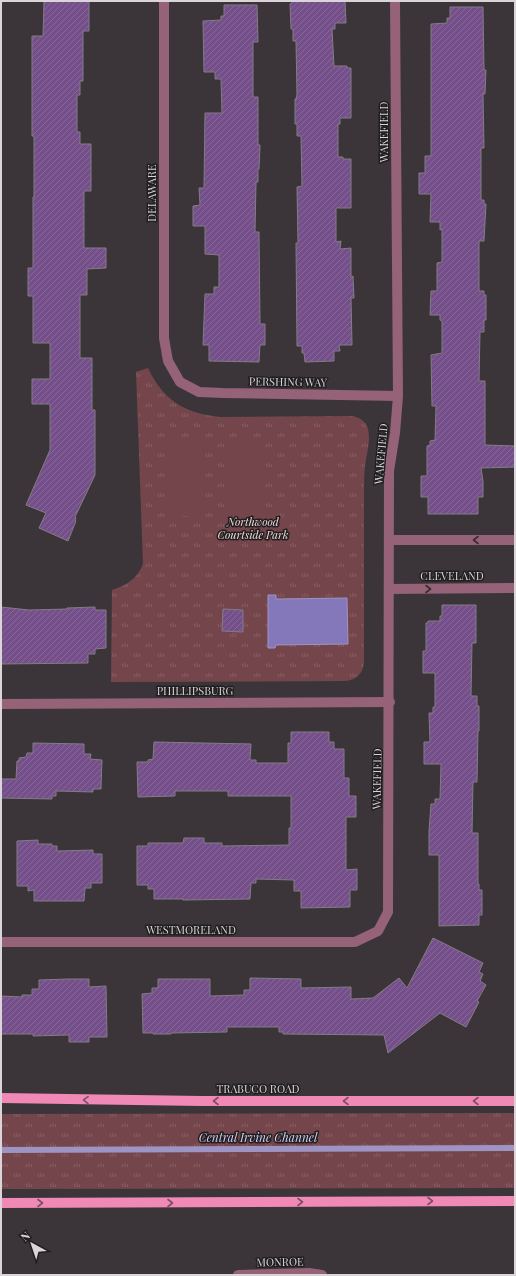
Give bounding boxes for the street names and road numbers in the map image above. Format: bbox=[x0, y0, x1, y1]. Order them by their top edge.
street label: WAKEFIELD bbox=[376, 101, 391, 164]
street label: DELAWARE bbox=[144, 164, 159, 222]
street label: PERSHING WAY bbox=[249, 373, 328, 390]
street label: WAKEFIELD bbox=[370, 423, 391, 486]
street label: CLEVELAND bbox=[420, 568, 484, 583]
street label: PHILLIPSBURG bbox=[157, 683, 234, 698]
street label: WAKEFIELD bbox=[368, 748, 385, 811]
street label: WESTMORELAND bbox=[145, 922, 236, 937]
street label: TRABUCO ROAD bbox=[216, 1081, 300, 1096]
street label: MONROE bbox=[256, 1254, 304, 1269]

